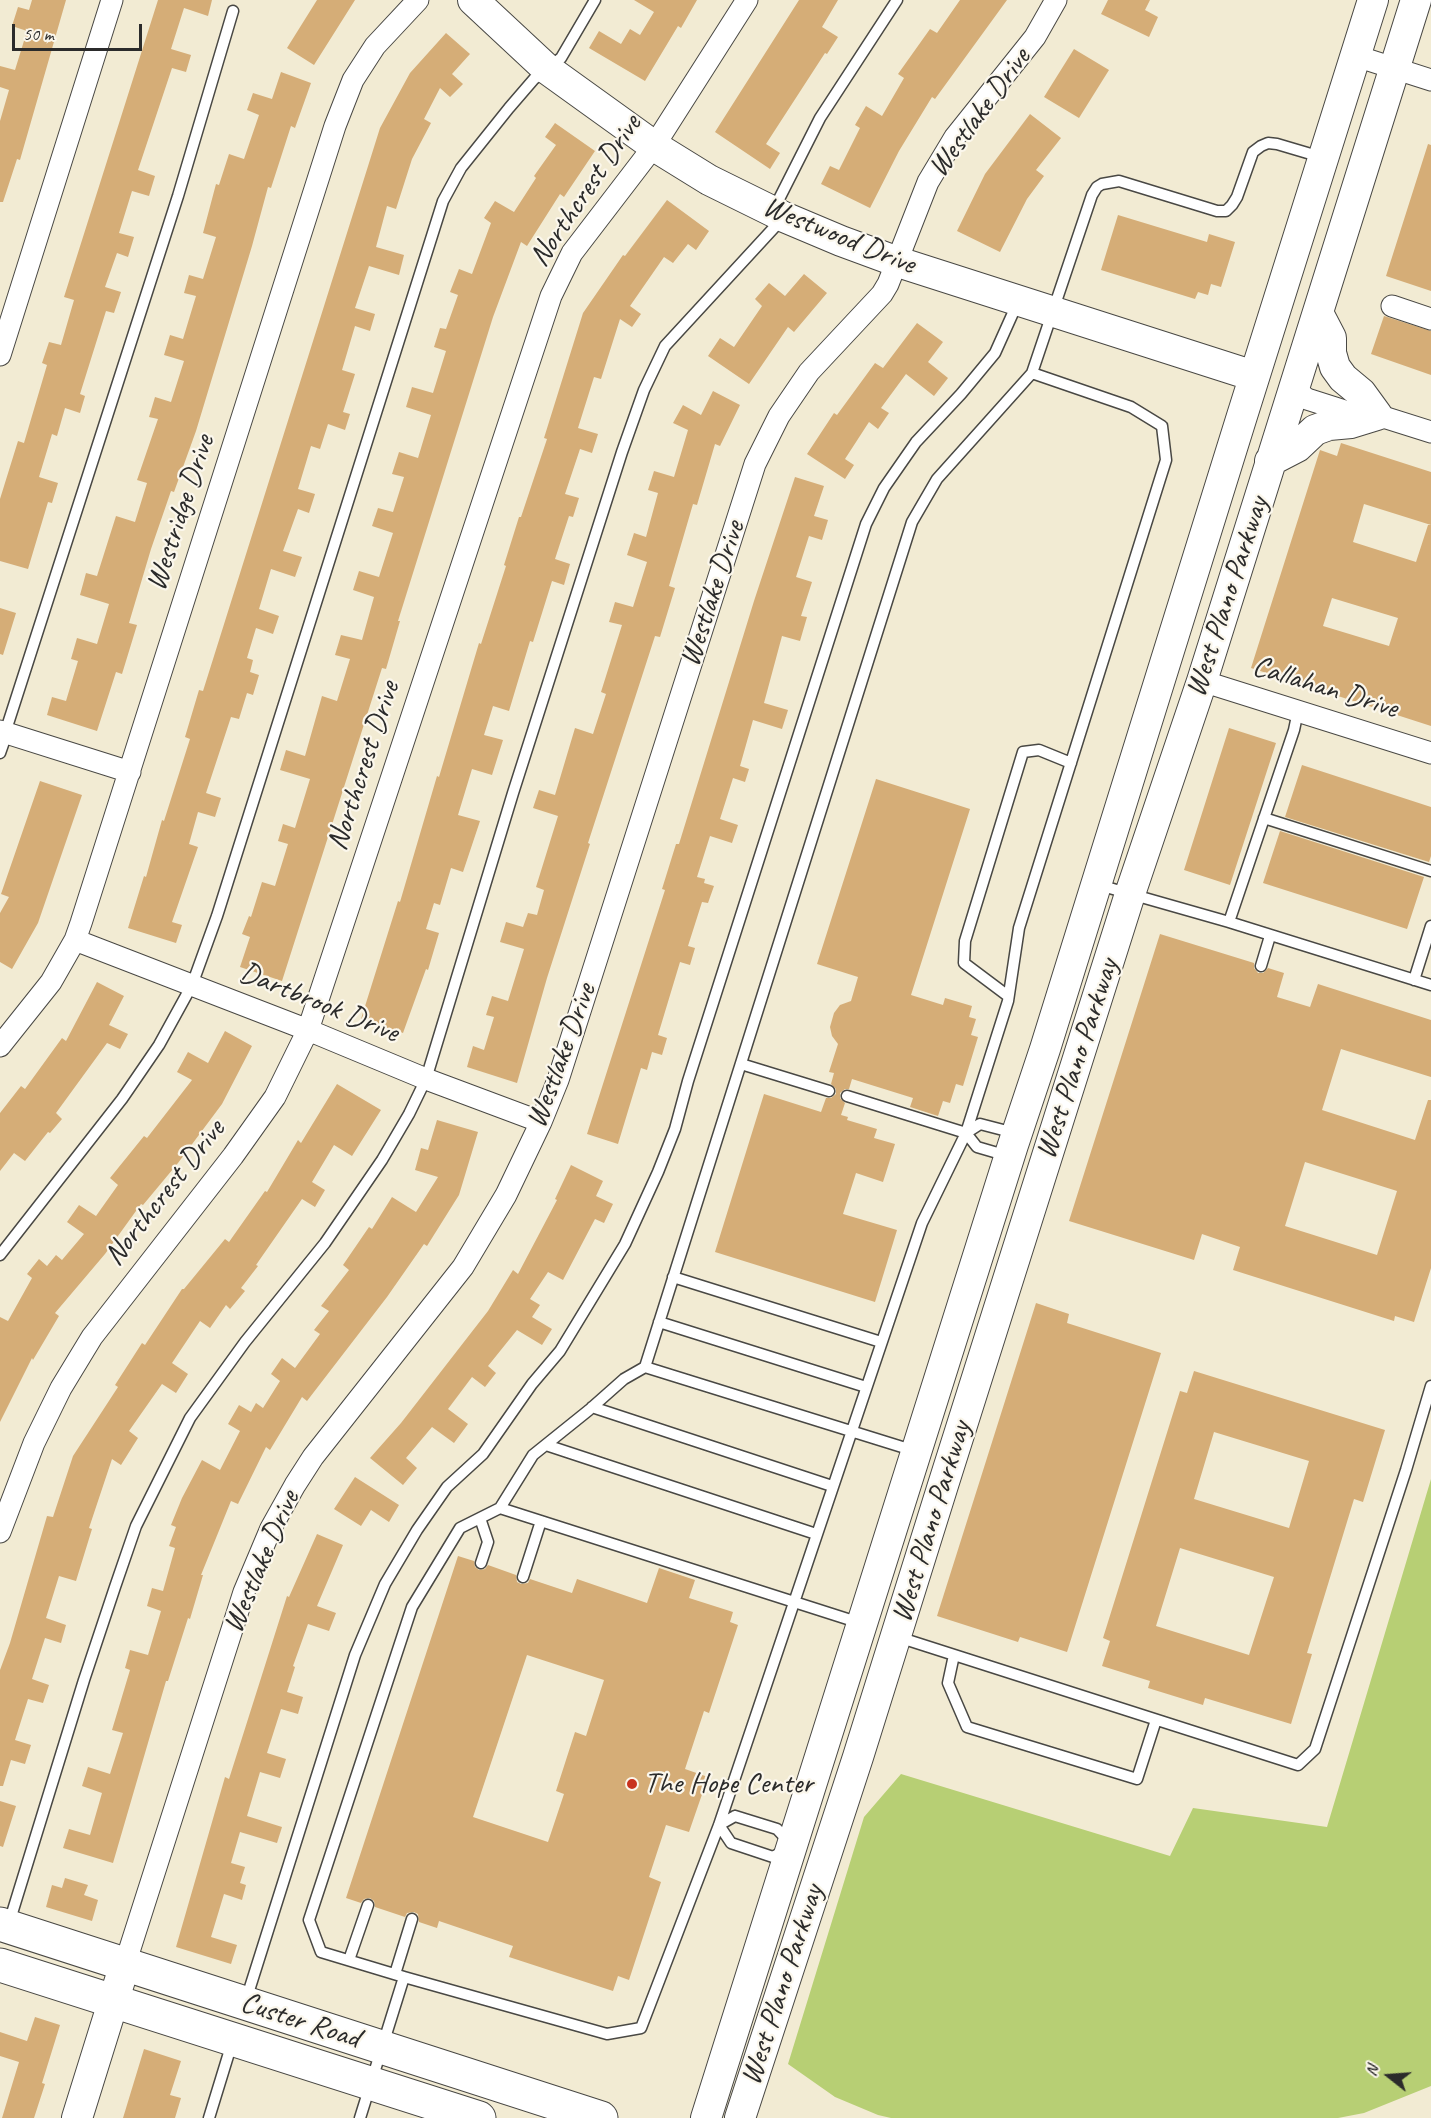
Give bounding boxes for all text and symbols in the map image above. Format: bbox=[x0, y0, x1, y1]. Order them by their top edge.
scale bar bbox=[15, 12, 146, 50]
text: 50 m bbox=[23, 23, 54, 45]
street label: Westlake Drive bbox=[921, 41, 1039, 185]
street label: Northcrest Drive bbox=[522, 108, 650, 274]
street label: Westwood Drive bbox=[757, 189, 921, 283]
street label: Westridge Drive bbox=[139, 431, 223, 595]
street label: West Plano Parkway bbox=[1179, 492, 1277, 702]
street label: Westlake Drive bbox=[673, 517, 753, 671]
street label: Callahan Drive bbox=[1248, 649, 1402, 727]
street label: Northcrest Drive bbox=[320, 677, 408, 855]
street label: West Plano Parkway bbox=[1029, 954, 1127, 1164]
street label: Dartbrook Drive bbox=[234, 955, 404, 1051]
street label: Westlake Drive bbox=[519, 979, 605, 1133]
street label: Northcrest Drive bbox=[97, 1113, 233, 1273]
street label: West Plano Parkway bbox=[884, 1417, 980, 1627]
street label: Westlake Drive bbox=[216, 1486, 308, 1638]
place label: The Hope Center bbox=[644, 1766, 813, 1802]
marker: The Hope Center bbox=[625, 1777, 639, 1791]
street label: West Plano Parkway bbox=[734, 1880, 832, 2090]
street label: Custer Road bbox=[236, 1985, 364, 2057]
north arrow bbox=[1359, 2046, 1419, 2106]
text: N bbox=[1361, 2063, 1383, 2078]

